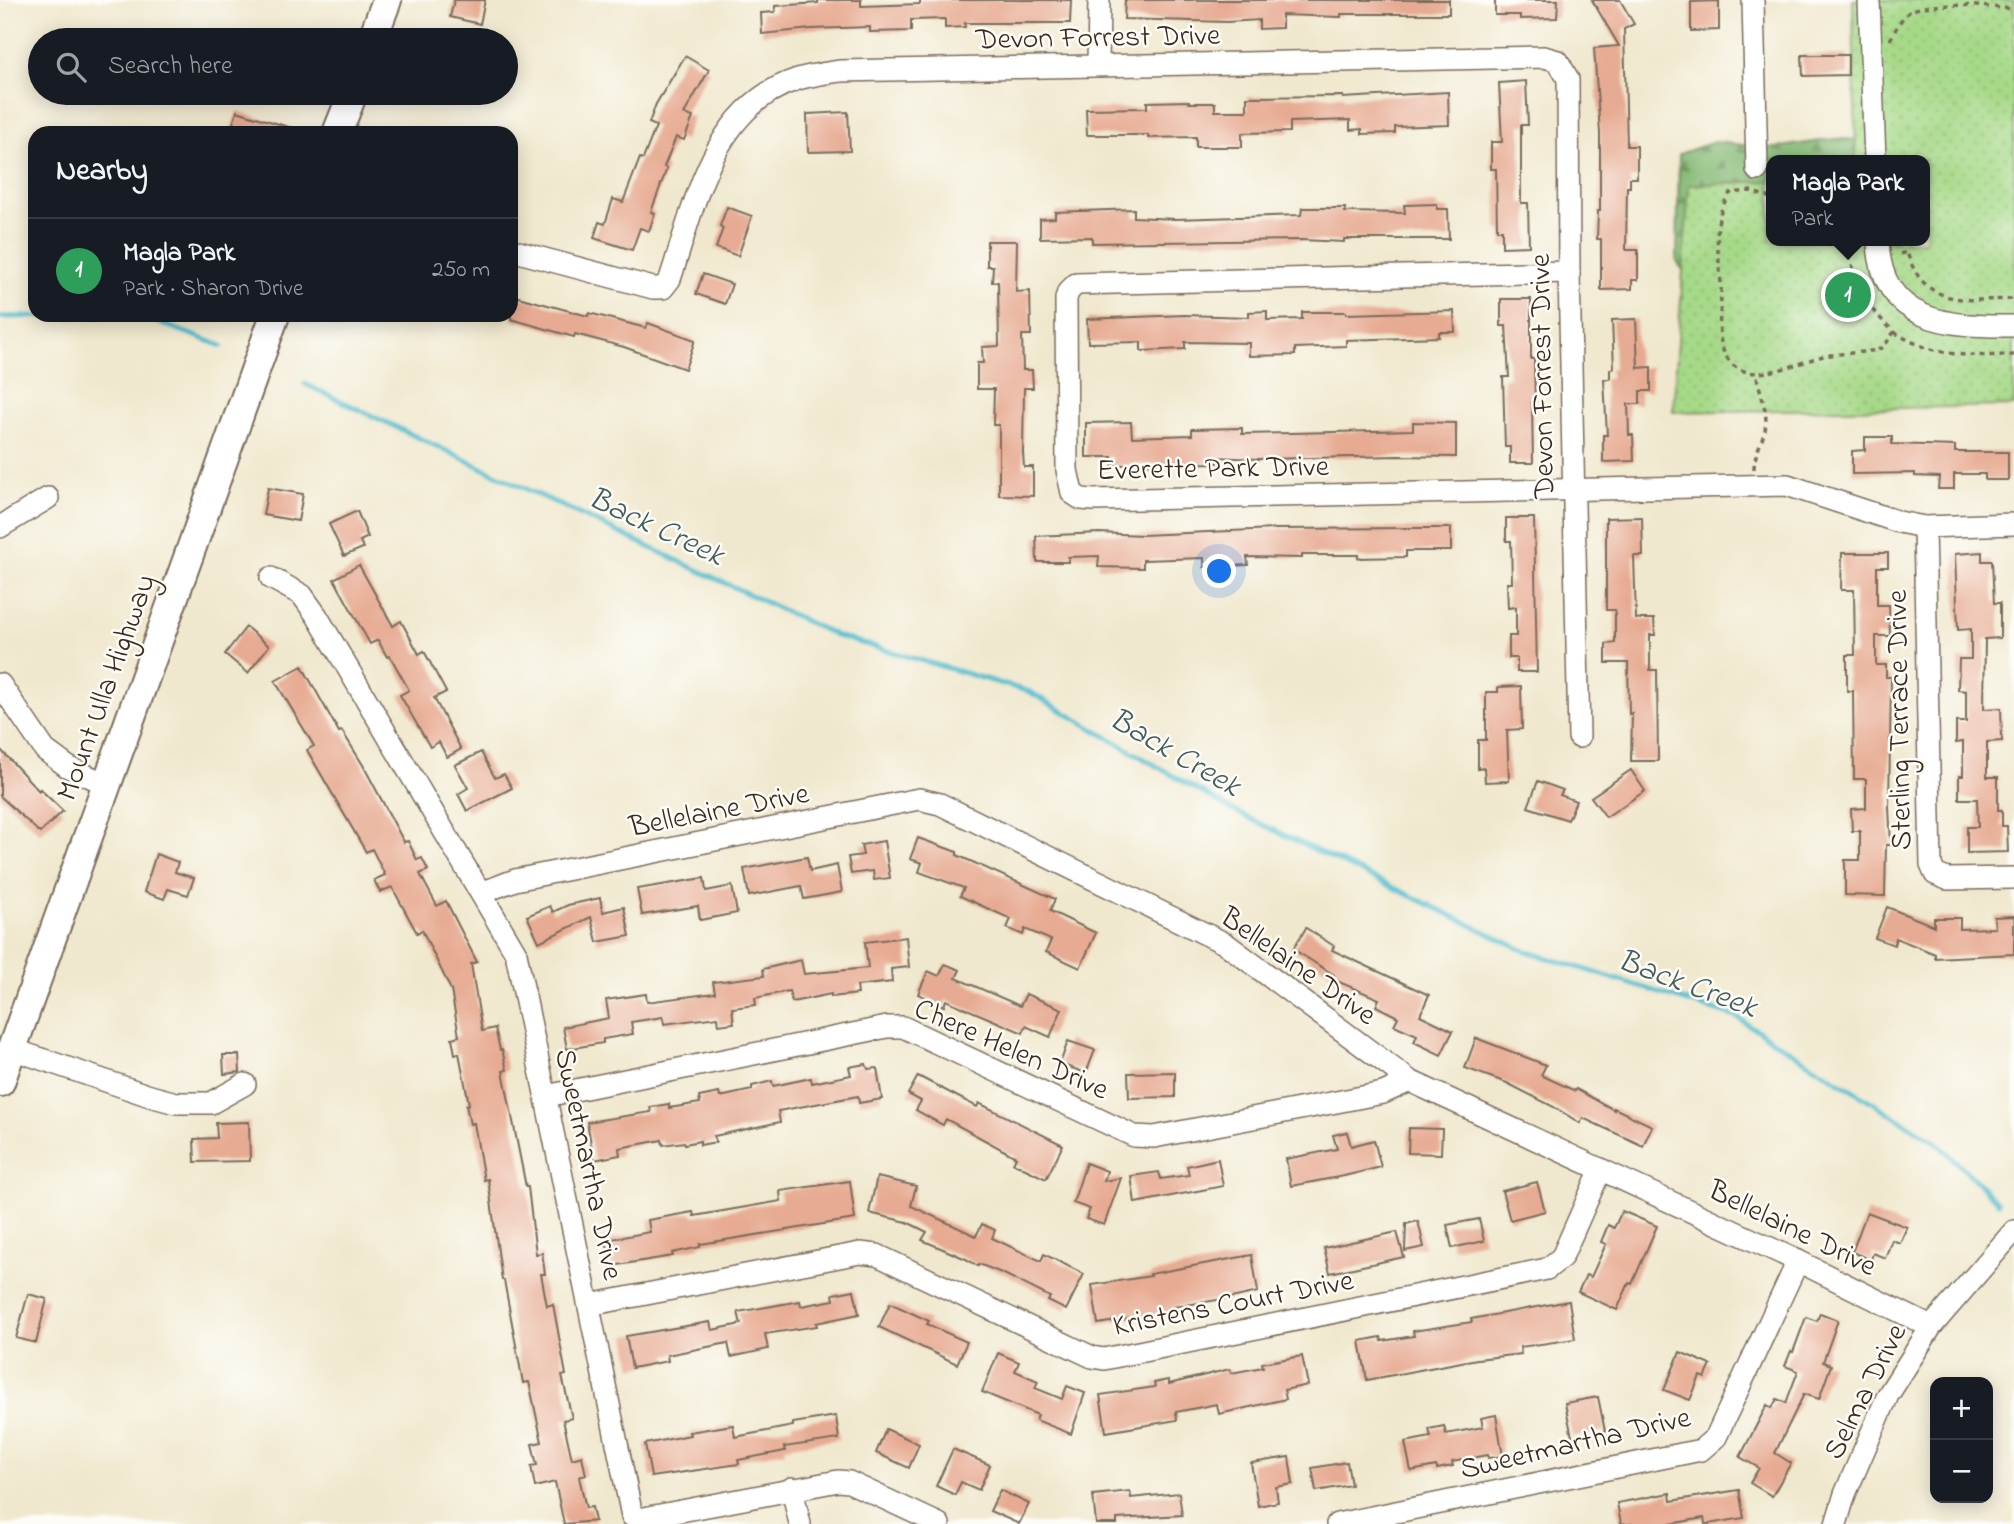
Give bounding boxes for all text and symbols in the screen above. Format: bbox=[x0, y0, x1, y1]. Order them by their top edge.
street label: Devon Forrest Drive bbox=[974, 15, 1221, 63]
search box bbox=[28, 28, 518, 105]
icon: search bbox=[52, 48, 90, 86]
text: Search here bbox=[108, 48, 233, 86]
text: Nearby bbox=[56, 150, 148, 194]
popup bbox=[1766, 155, 1930, 246]
text: Magla Park bbox=[1792, 165, 1904, 203]
text: Park bbox=[1792, 203, 1833, 236]
text: Magla Park bbox=[123, 235, 235, 273]
street label: Devon Forrest Drive bbox=[1520, 253, 1568, 500]
text: 1 bbox=[75, 254, 83, 287]
text: 250 m bbox=[432, 254, 490, 287]
pin: 1 bbox=[1825, 269, 1871, 321]
text: Park · Sharon Drive bbox=[123, 273, 303, 306]
street label: Everette Park Drive bbox=[1097, 446, 1330, 494]
water label: Back Creek bbox=[580, 476, 733, 581]
your location bbox=[1202, 554, 1236, 588]
street label: Mount Ulla Highway bbox=[46, 569, 169, 807]
street label: Sterling Terrace Drive bbox=[1877, 589, 1925, 851]
water label: Back Creek bbox=[1100, 697, 1251, 812]
street label: Bellelaine Drive bbox=[625, 773, 814, 851]
street label: Bellelaine Drive bbox=[1209, 897, 1385, 1038]
water label: Back Creek bbox=[1611, 938, 1765, 1033]
street label: Chere Helen Drive bbox=[907, 988, 1116, 1114]
street label: Sweetmartha Drive bbox=[541, 1045, 633, 1285]
street label: Bellelaine Drive bbox=[1699, 1170, 1884, 1290]
street label: Kristens Court Drive bbox=[1109, 1260, 1358, 1350]
street label: Selma Drive bbox=[1814, 1316, 1920, 1468]
map controls bbox=[1930, 1377, 1993, 1503]
button: + bbox=[1930, 1377, 1993, 1440]
street label: Sweetmartha Drive bbox=[1456, 1397, 1696, 1493]
button: − bbox=[1930, 1440, 1993, 1503]

